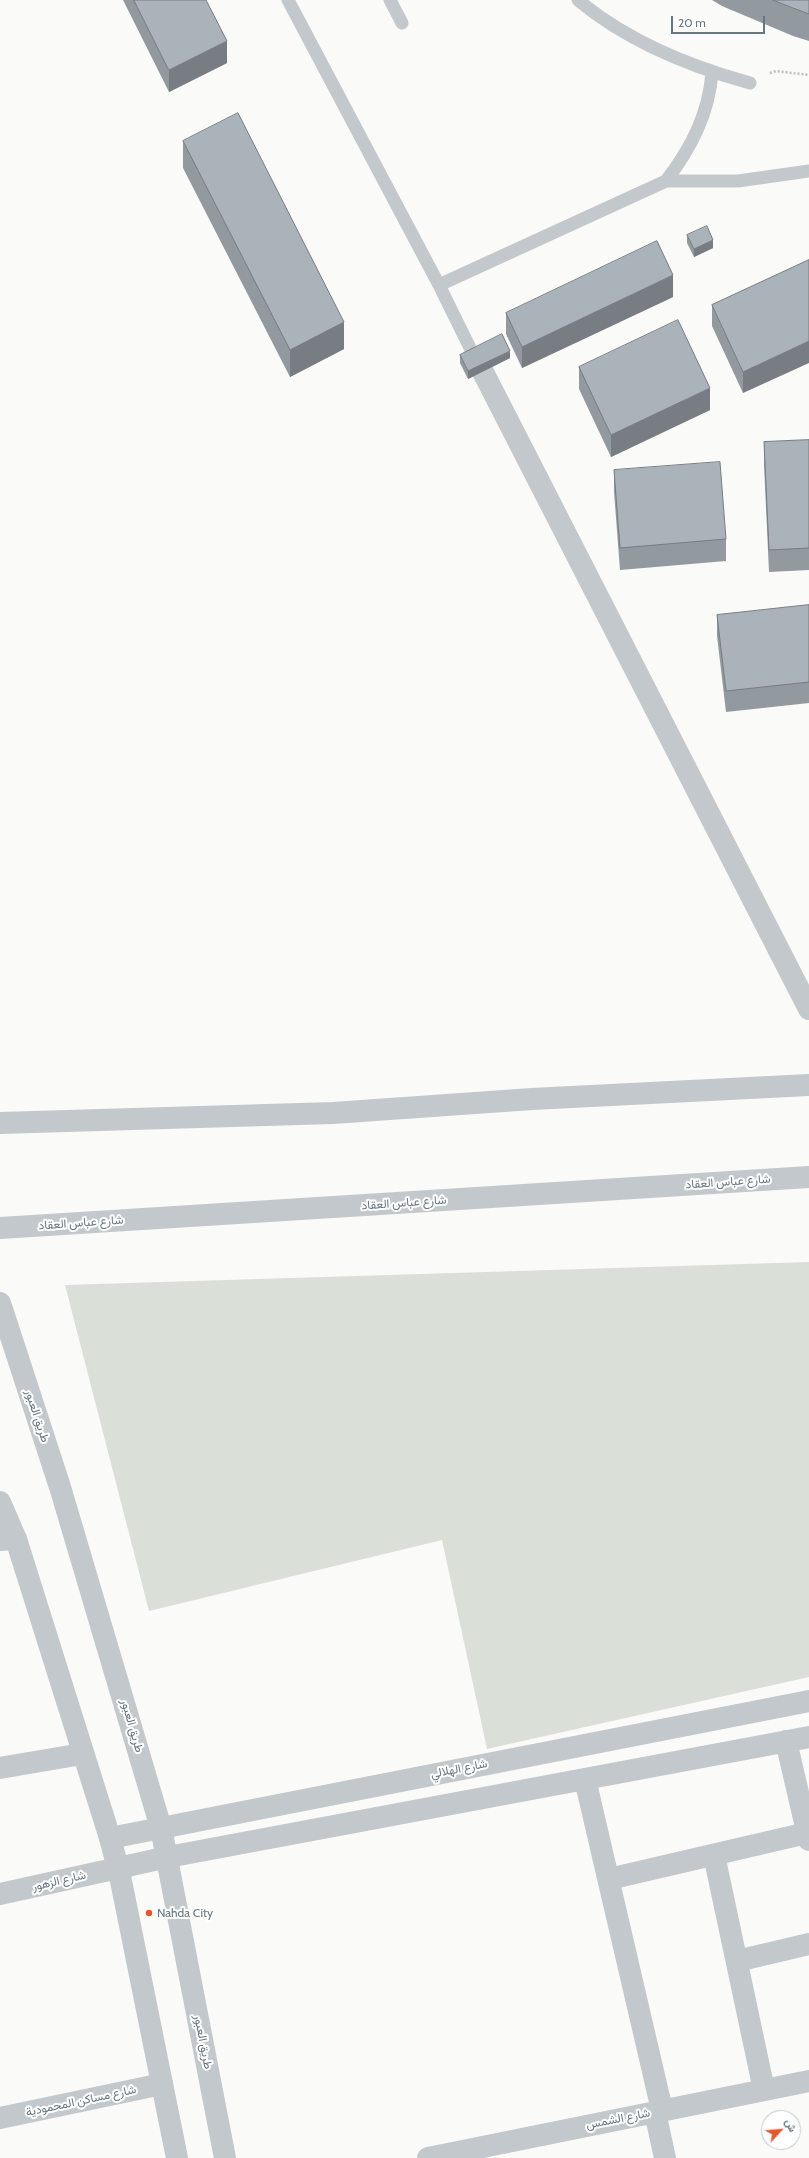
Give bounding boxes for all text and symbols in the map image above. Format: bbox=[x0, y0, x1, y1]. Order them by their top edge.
scale bar bbox=[673, 8, 767, 34]
text: 20 m bbox=[678, 15, 706, 30]
street label: شارع عباس العقاد bbox=[685, 1172, 771, 1192]
street label: شارع عباس العقاد bbox=[361, 1193, 447, 1213]
street label: شارع عباس العقاد bbox=[38, 1213, 124, 1233]
street label: طريق العبور bbox=[22, 1388, 52, 1444]
street label: طريق العبور bbox=[118, 1698, 146, 1754]
street label: شارع الهلالي bbox=[429, 1756, 489, 1782]
street label: شارع الزهور bbox=[31, 1868, 87, 1894]
place label: Nahda City bbox=[157, 1906, 213, 1920]
marker: Nahda City bbox=[144, 1908, 154, 1918]
street label: طريق العبور bbox=[191, 2014, 215, 2070]
street label: شارع مساكن المحمودية bbox=[25, 2082, 137, 2120]
street label: شارع الشمس bbox=[585, 2106, 651, 2132]
north arrow bbox=[761, 2110, 801, 2150]
text: ش bbox=[782, 2116, 800, 2134]

